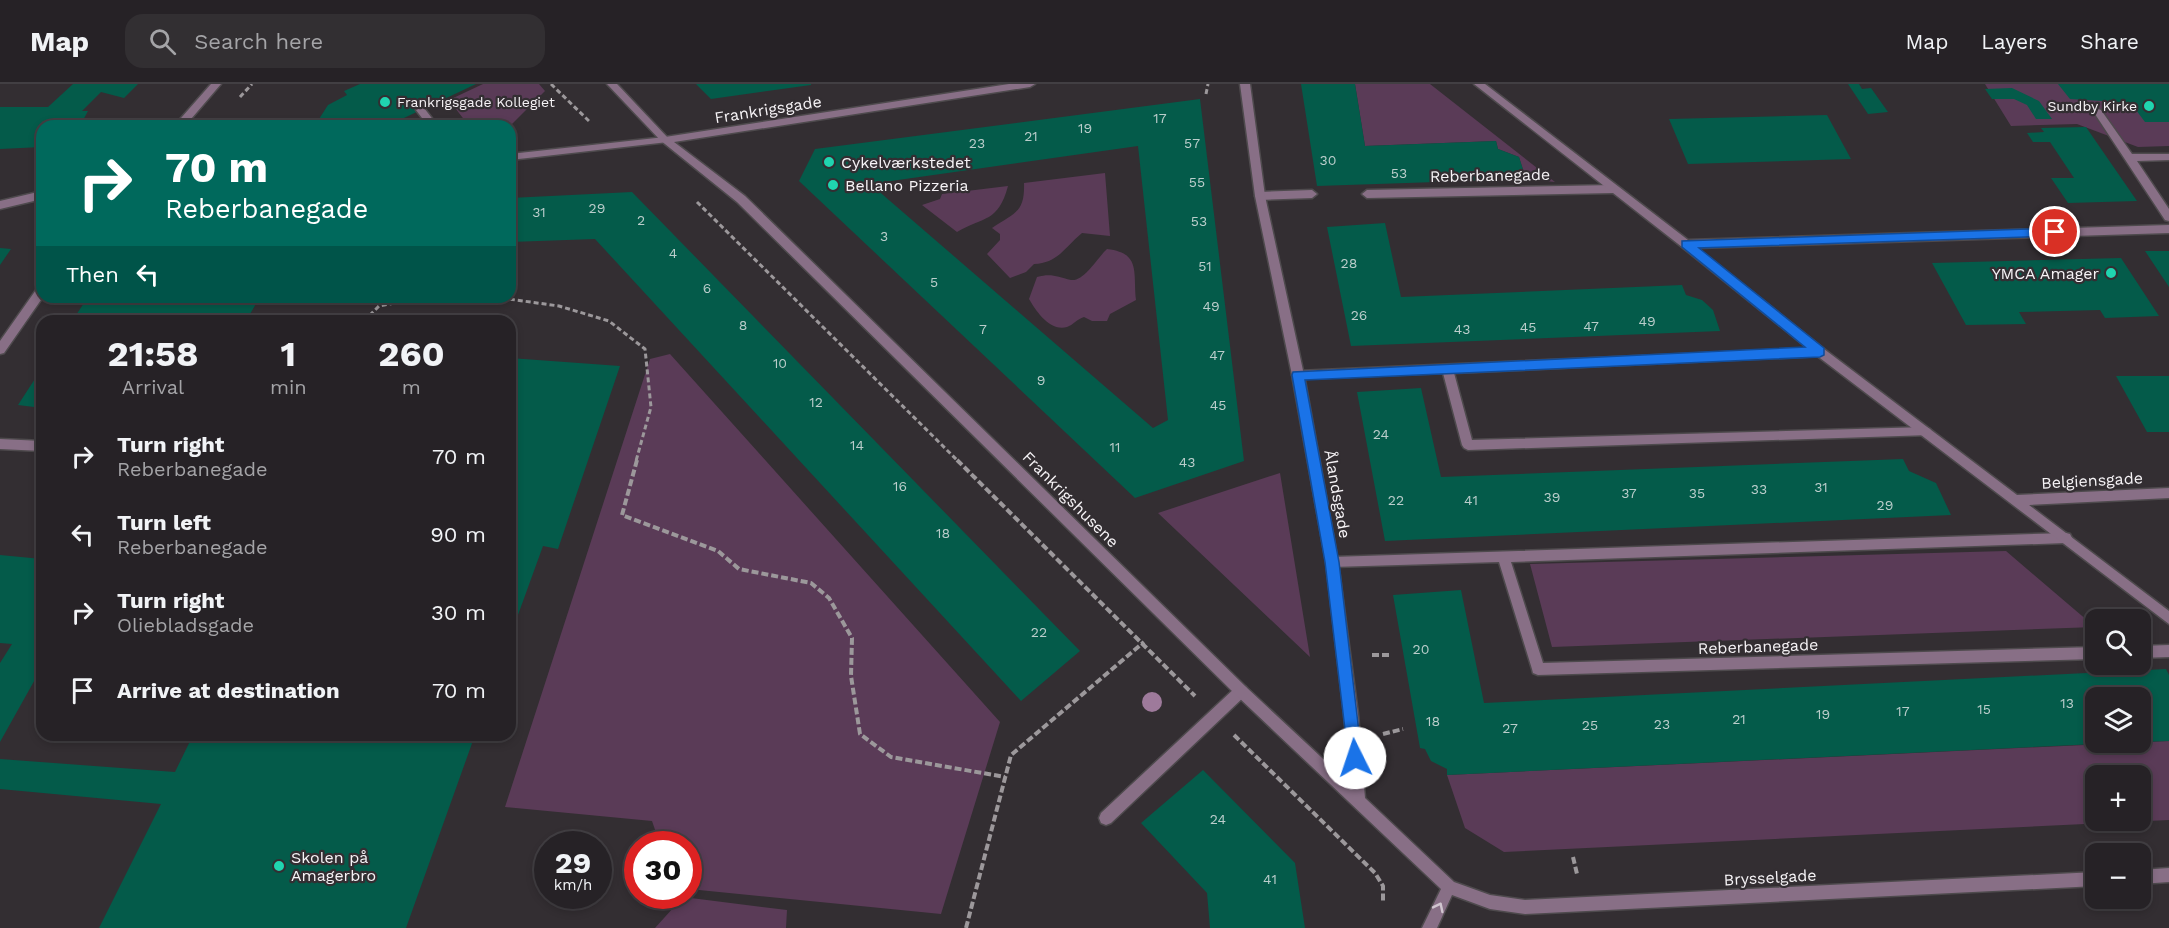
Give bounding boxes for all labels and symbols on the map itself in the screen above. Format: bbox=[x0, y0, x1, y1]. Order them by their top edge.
street label: Frankrigsgade bbox=[713, 92, 823, 127]
place label: Frankrigsgade Kollegiet bbox=[397, 94, 555, 110]
marker: Frankrigsgade Kollegiet bbox=[378, 95, 392, 109]
place label: Sundby Kirke bbox=[2047, 98, 2137, 114]
marker: Sundby Kirke bbox=[2142, 99, 2156, 113]
house number: 17 bbox=[1153, 110, 1167, 126]
house number: 19 bbox=[1078, 120, 1092, 136]
house number: 21 bbox=[1024, 128, 1038, 144]
house number: 23 bbox=[969, 135, 985, 151]
house number: 57 bbox=[1184, 135, 1200, 151]
house number: 30 bbox=[1320, 152, 1336, 168]
place label: Cykelværkstedet bbox=[841, 153, 971, 172]
marker: Cykelværkstedet bbox=[822, 155, 836, 169]
house number: 53 bbox=[1391, 165, 1407, 181]
street label: Reberbanegade bbox=[1430, 165, 1550, 186]
house number: 55 bbox=[1189, 174, 1205, 190]
place label: Bellano Pizzeria bbox=[845, 176, 969, 195]
marker: Bellano Pizzeria bbox=[826, 178, 840, 192]
house number: 29 bbox=[589, 200, 605, 216]
house number: 31 bbox=[532, 204, 546, 220]
pin bbox=[2029, 206, 2080, 257]
house number: 2 bbox=[637, 212, 645, 228]
house number: 53 bbox=[1191, 213, 1207, 229]
house number: 3 bbox=[880, 228, 888, 244]
house number: 4 bbox=[669, 245, 677, 261]
house number: 28 bbox=[1341, 255, 1357, 271]
house number: 51 bbox=[1198, 258, 1212, 274]
place label: YMCA Amager bbox=[1992, 264, 2099, 283]
marker: YMCA Amager bbox=[2104, 266, 2118, 280]
house number: 5 bbox=[930, 274, 938, 290]
house number: 6 bbox=[703, 280, 711, 296]
house number: 49 bbox=[1202, 298, 1220, 314]
house number: 26 bbox=[1351, 307, 1367, 323]
house number: 49 bbox=[1638, 313, 1656, 329]
house number: 8 bbox=[739, 317, 747, 333]
house number: 47 bbox=[1583, 318, 1599, 334]
house number: 45 bbox=[1520, 319, 1536, 335]
house number: 7 bbox=[979, 321, 987, 337]
house number: 43 bbox=[1454, 321, 1470, 337]
house number: 47 bbox=[1209, 347, 1225, 363]
house number: 10 bbox=[773, 355, 787, 371]
house number: 9 bbox=[1037, 372, 1045, 388]
house number: 12 bbox=[809, 394, 823, 410]
house number: 45 bbox=[1210, 397, 1226, 413]
house number: 24 bbox=[1373, 426, 1389, 442]
house number: 14 bbox=[850, 437, 864, 453]
house number: 11 bbox=[1110, 439, 1120, 455]
street label: Frankrigshusene bbox=[1019, 447, 1123, 551]
street label: Ålandsgade bbox=[1320, 448, 1355, 540]
house number: 43 bbox=[1179, 454, 1195, 470]
street label: Belgiensgade bbox=[2041, 468, 2143, 493]
house number: 16 bbox=[893, 478, 907, 494]
house number: 31 bbox=[1814, 479, 1828, 495]
house number: 33 bbox=[1751, 481, 1767, 497]
house number: 37 bbox=[1621, 485, 1637, 501]
house number: 35 bbox=[1689, 485, 1705, 501]
house number: 39 bbox=[1544, 489, 1560, 505]
house number: 22 bbox=[1388, 492, 1404, 508]
house number: 41 bbox=[1464, 492, 1478, 508]
house number: 29 bbox=[1877, 497, 1893, 513]
house number: 18 bbox=[936, 525, 950, 541]
house number: 22 bbox=[1031, 624, 1047, 640]
street label: Reberbanegade bbox=[1697, 635, 1819, 658]
house number: 20 bbox=[1413, 641, 1429, 657]
house number: 13 bbox=[2060, 695, 2074, 711]
house number: 15 bbox=[1977, 701, 1991, 717]
house number: 17 bbox=[1896, 703, 1910, 719]
house number: 19 bbox=[1816, 706, 1830, 722]
house number: 21 bbox=[1732, 711, 1746, 727]
house number: 18 bbox=[1426, 713, 1440, 729]
house number: 23 bbox=[1654, 716, 1670, 732]
house number: 25 bbox=[1582, 717, 1598, 733]
house number: 27 bbox=[1502, 720, 1518, 736]
position arrow bbox=[1323, 726, 1387, 790]
house number: 24 bbox=[1210, 811, 1226, 827]
speed limit sign: 30 bbox=[624, 831, 702, 909]
place label: Skolen på Amagerbro bbox=[291, 848, 376, 885]
marker: Skolen på Amagerbro bbox=[272, 859, 286, 873]
street label: Brysselgade bbox=[1723, 866, 1817, 889]
house number: 41 bbox=[1263, 871, 1277, 887]
one-way arrow bbox=[1432, 903, 1443, 914]

